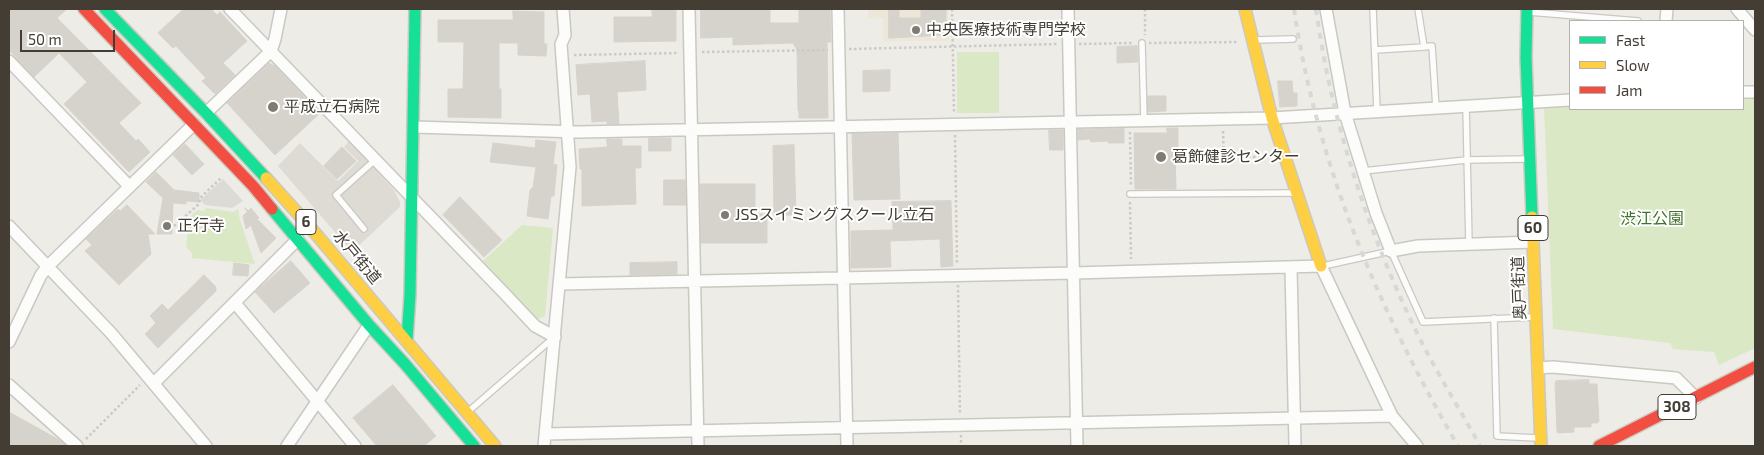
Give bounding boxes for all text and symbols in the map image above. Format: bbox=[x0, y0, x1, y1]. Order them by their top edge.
scale bar bbox=[22, 20, 118, 52]
place label: 中央医療技術専門学校 bbox=[926, 20, 1086, 40]
legend bbox=[1569, 20, 1744, 110]
marker: 中央医療技術専門学校 bbox=[910, 24, 922, 36]
text: 50 m bbox=[28, 30, 62, 48]
text: Fast bbox=[1616, 31, 1645, 49]
text: Slow bbox=[1616, 56, 1650, 74]
text: Jam bbox=[1616, 81, 1642, 99]
place label: 平成立石病院 bbox=[284, 97, 380, 117]
marker: 平成立石病院 bbox=[266, 100, 280, 114]
place label: 葛飾健診センター bbox=[1172, 147, 1300, 167]
marker: 葛飾健診センター bbox=[1154, 150, 1168, 164]
place label: JSSスイミングスクール立石 bbox=[735, 205, 934, 225]
marker: JSSスイミングスクール立石 bbox=[719, 209, 731, 221]
park label: 渋江公園 bbox=[1620, 209, 1684, 229]
road number: 6 bbox=[296, 210, 316, 234]
place label: 正行寺 bbox=[177, 216, 225, 236]
road number: 60 bbox=[1518, 216, 1548, 240]
marker: 正行寺 bbox=[161, 220, 173, 232]
street label: 水戸街道 bbox=[329, 226, 385, 288]
street label: 奥戸街道 bbox=[1508, 256, 1530, 320]
road number: 308 bbox=[1658, 394, 1696, 420]

